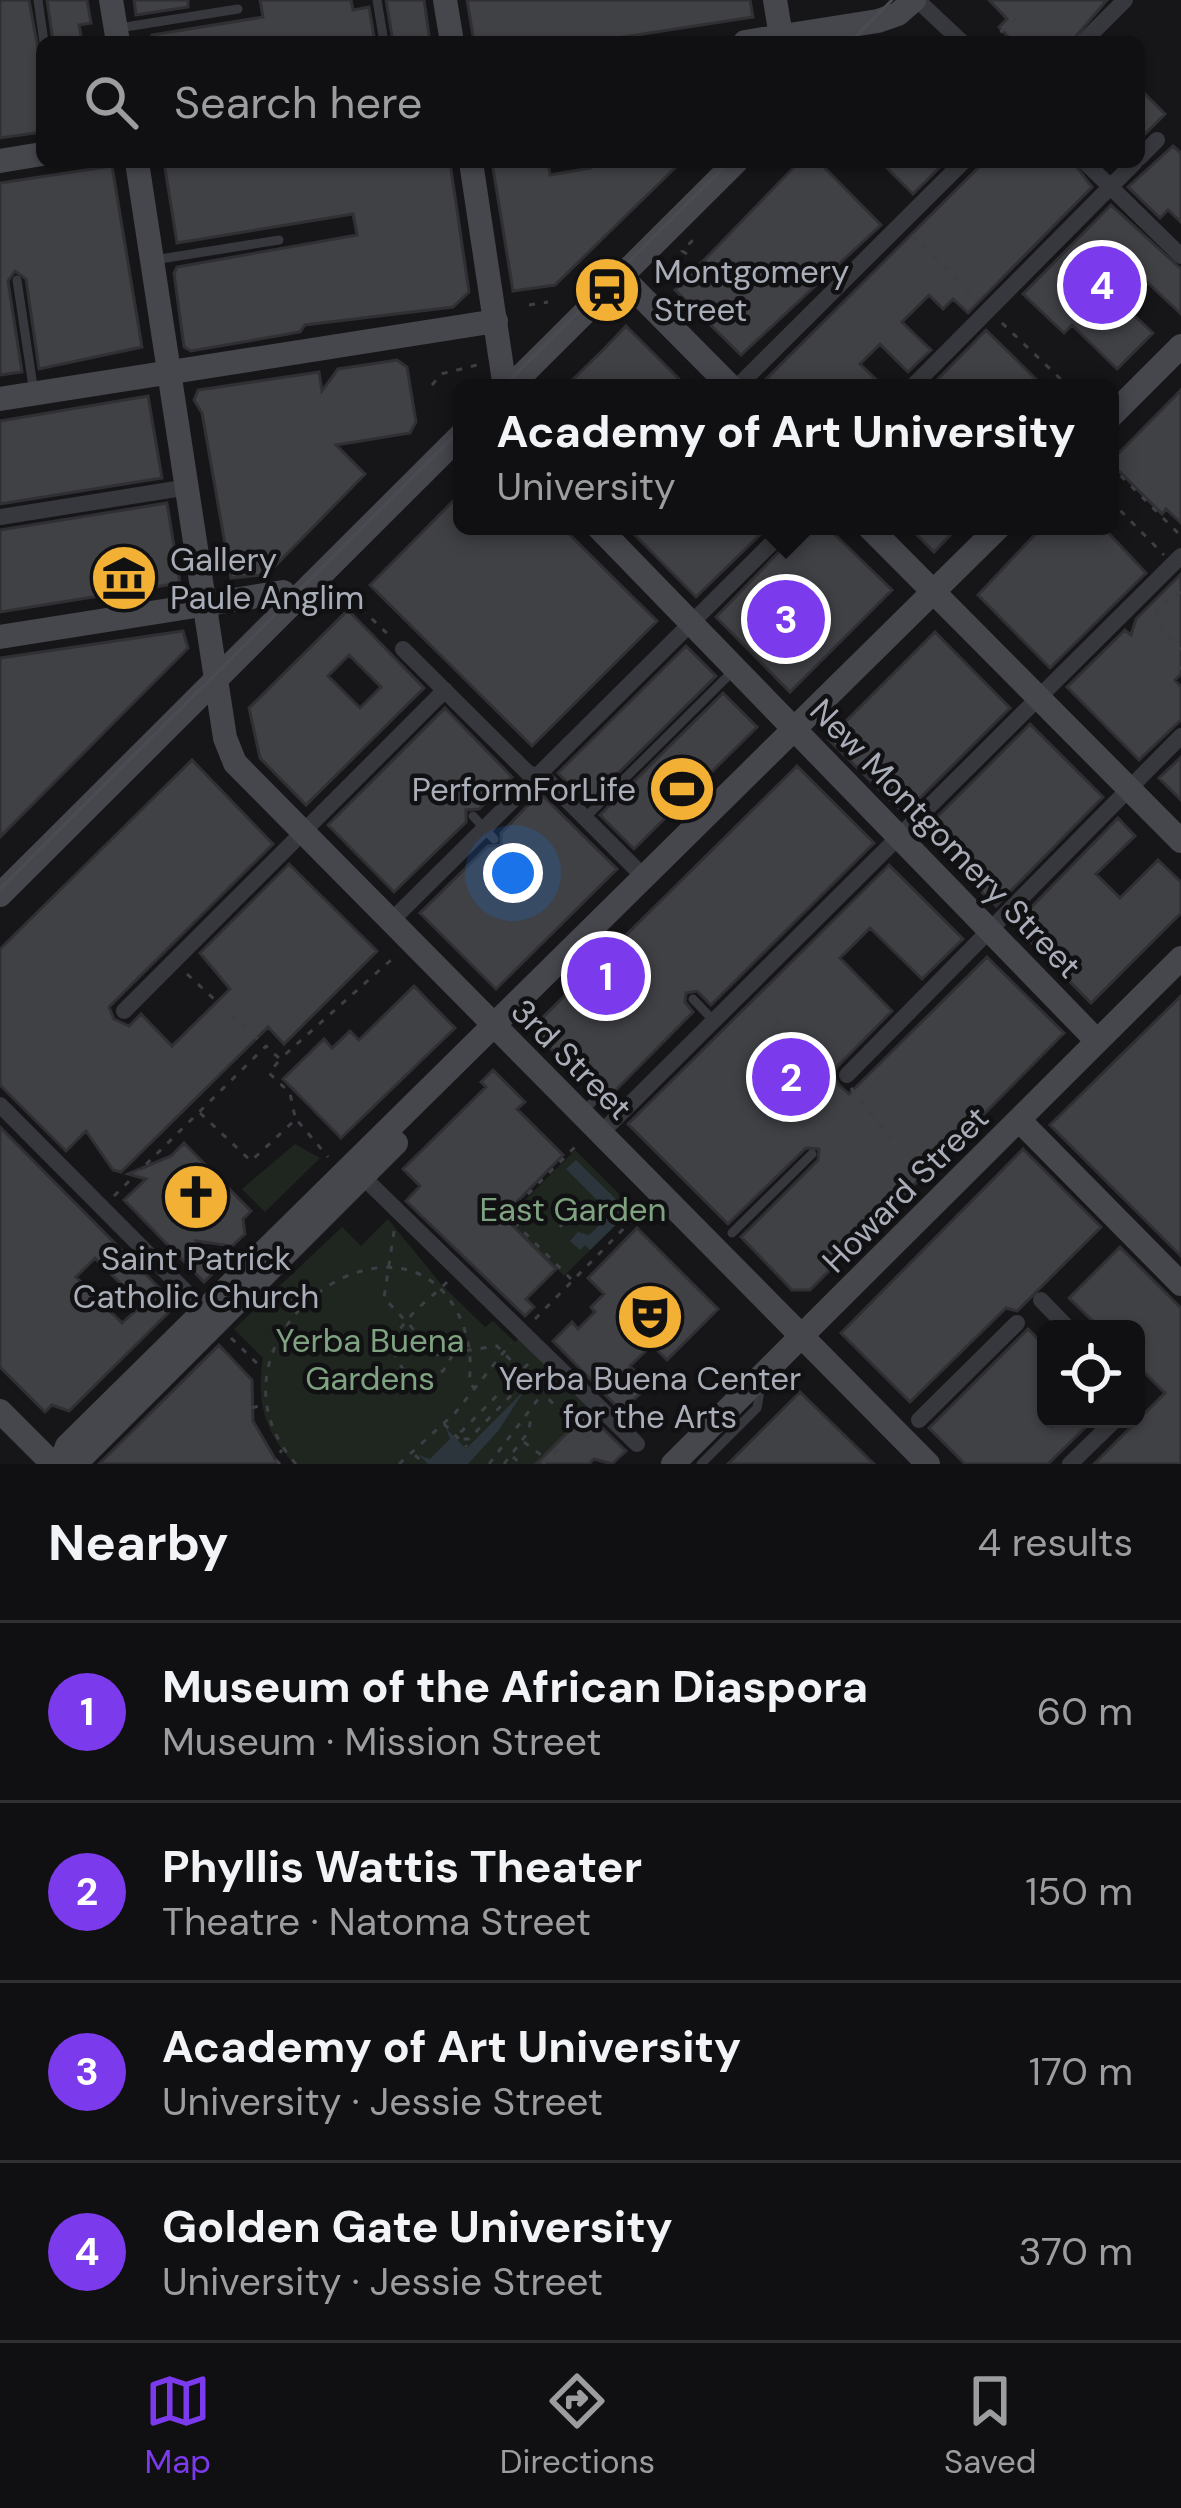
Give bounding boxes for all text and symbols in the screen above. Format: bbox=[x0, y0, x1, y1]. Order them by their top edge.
search box bbox=[36, 36, 1145, 168]
icon: search bbox=[78, 69, 144, 135]
text: Search here bbox=[174, 73, 422, 132]
pin: 4 bbox=[1063, 240, 1141, 330]
place label: Montgomery Street bbox=[654, 250, 849, 331]
station icon: Montgomery Street bbox=[572, 255, 642, 325]
popup bbox=[453, 379, 1119, 535]
text: Academy of Art University bbox=[496, 402, 1076, 461]
text: University bbox=[496, 461, 676, 512]
place label: Gallery Paule Anglim bbox=[170, 538, 364, 619]
museum icon: Gallery Paule Anglim bbox=[89, 543, 159, 613]
pin: 3 bbox=[747, 574, 825, 664]
street label: New Montgomery Street bbox=[801, 689, 1090, 987]
sports icon: PerformForLife bbox=[647, 754, 717, 824]
place label: PerformForLife bbox=[412, 768, 636, 811]
your location bbox=[483, 843, 543, 903]
pin: 1 bbox=[567, 931, 645, 1021]
street label: 3rd Street bbox=[502, 990, 641, 1129]
pin: 2 bbox=[752, 1032, 830, 1122]
street label: Howard Street bbox=[813, 1097, 998, 1282]
church icon: Saint Patrick Catholic Church bbox=[161, 1162, 231, 1232]
park label: East Garden bbox=[479, 1188, 667, 1231]
place label: Saint Patrick Catholic Church bbox=[73, 1237, 319, 1318]
theatre icon: Yerba Buena Center for the Arts bbox=[615, 1282, 685, 1352]
park label: Yerba Buena Gardens bbox=[275, 1319, 465, 1400]
map controls bbox=[1037, 1320, 1145, 1428]
button: locate bbox=[1037, 1320, 1145, 1428]
place label: Yerba Buena Center for the Arts bbox=[499, 1357, 801, 1438]
text: Nearby bbox=[48, 1509, 229, 1576]
text: 4 results bbox=[978, 1517, 1133, 1568]
text: Museum of the African Diaspora bbox=[162, 1657, 868, 1716]
text: 1 bbox=[80, 1686, 94, 1737]
text: 60 m bbox=[1037, 1686, 1133, 1737]
text: Museum · Mission Street bbox=[162, 1716, 602, 1767]
text: Phyllis Wattis Theater bbox=[162, 1837, 642, 1896]
text: 2 bbox=[76, 1866, 98, 1917]
text: 150 m bbox=[1025, 1866, 1133, 1917]
text: Theatre · Natoma Street bbox=[162, 1896, 591, 1947]
text: Academy of Art University bbox=[162, 2017, 741, 2076]
text: 3 bbox=[75, 2046, 99, 2097]
text: 170 m bbox=[1029, 2046, 1133, 2097]
text: University · Jessie Street bbox=[162, 2076, 603, 2127]
text: Golden Gate University bbox=[162, 2197, 673, 2256]
text: 4 bbox=[74, 2226, 100, 2277]
text: 370 m bbox=[1019, 2226, 1133, 2277]
text: University · Jessie Street bbox=[162, 2256, 603, 2307]
tab: Map bbox=[144, 2368, 211, 2483]
tab: Directions bbox=[500, 2368, 655, 2483]
tab: Saved bbox=[944, 2368, 1037, 2483]

